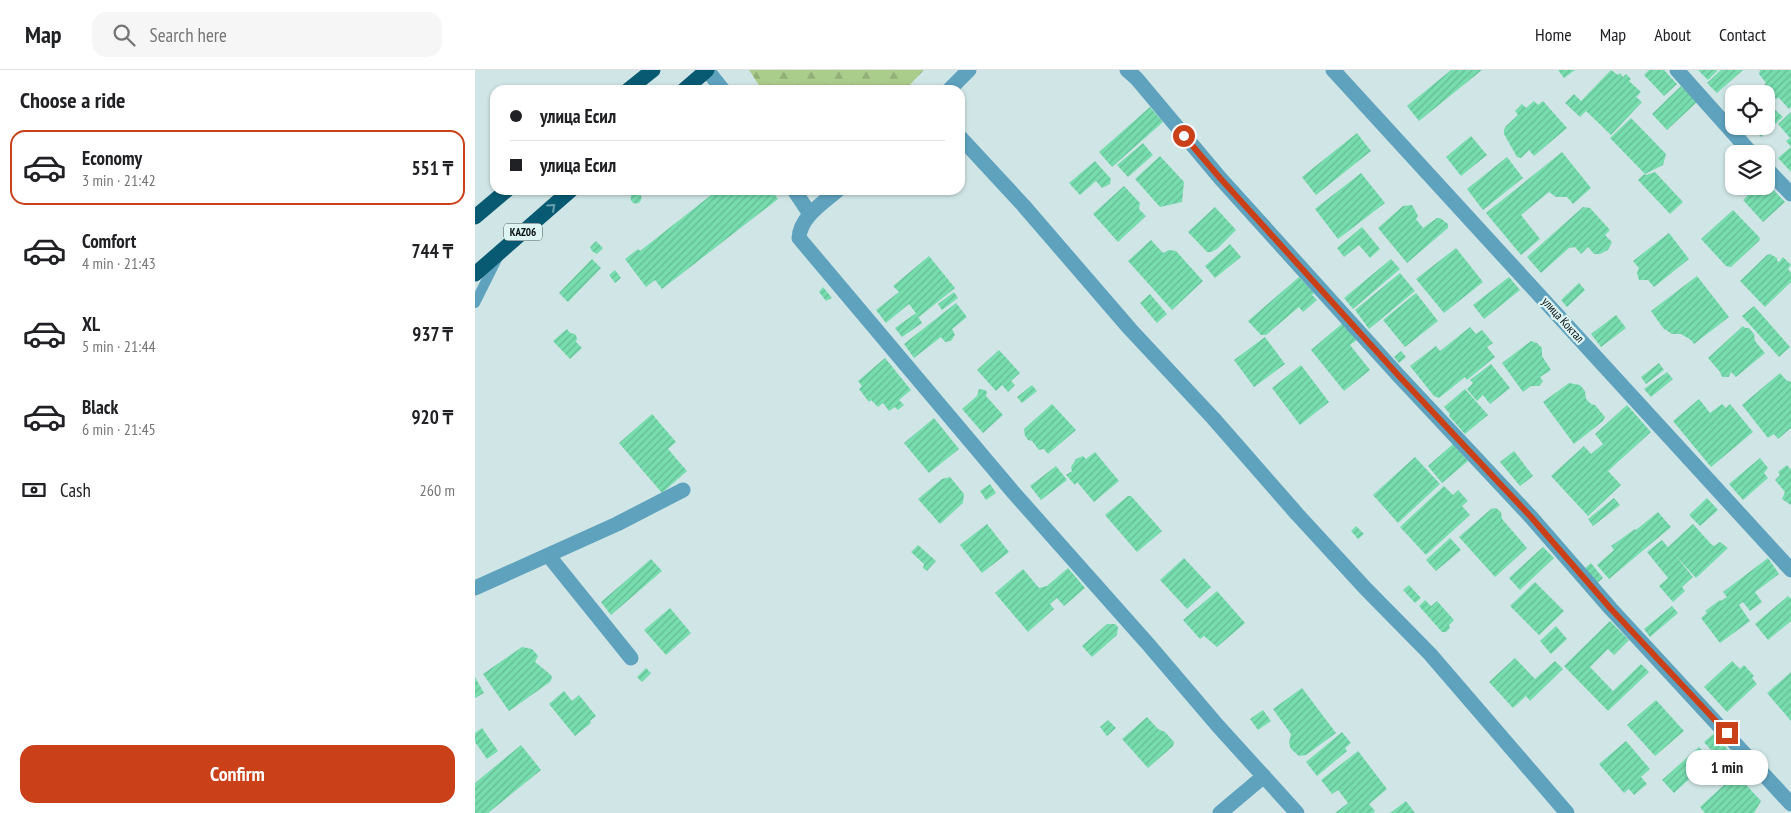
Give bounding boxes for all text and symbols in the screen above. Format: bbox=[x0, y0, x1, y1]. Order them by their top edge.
search box bbox=[92, 12, 442, 57]
text: Map bbox=[25, 19, 62, 50]
icon: search bbox=[110, 21, 138, 49]
text: Search here bbox=[150, 23, 227, 47]
text: Home bbox=[1535, 23, 1572, 46]
text: Map bbox=[1600, 23, 1626, 46]
text: About bbox=[1654, 23, 1691, 46]
text: Contact bbox=[1719, 23, 1766, 46]
map controls bbox=[1725, 85, 1775, 195]
button: locate bbox=[1725, 85, 1775, 135]
text: Choose a ride bbox=[20, 86, 125, 114]
text: улица Есил bbox=[540, 104, 616, 128]
route start bbox=[1173, 125, 1195, 147]
icon: car bbox=[22, 145, 67, 190]
button: layers bbox=[1725, 145, 1775, 195]
text: Economy bbox=[82, 146, 142, 170]
text: улица Есил bbox=[540, 153, 616, 177]
text: 551 ₸ bbox=[411, 156, 453, 180]
text: 3 min · 21:42 bbox=[82, 170, 156, 190]
one-way arrow bbox=[546, 204, 555, 213]
road number: KАZ06 bbox=[504, 224, 542, 240]
icon: car bbox=[22, 228, 67, 273]
text: Comfort bbox=[82, 229, 136, 253]
text: 744 ₸ bbox=[411, 239, 453, 263]
text: 4 min · 21:43 bbox=[82, 253, 156, 273]
street label: улица Коктал bbox=[1539, 294, 1588, 346]
icon: car bbox=[22, 311, 67, 356]
text: XL bbox=[82, 312, 100, 336]
text: 937 ₸ bbox=[412, 322, 453, 346]
text: 5 min · 21:44 bbox=[82, 336, 156, 356]
icon: car bbox=[22, 394, 67, 439]
text: Black bbox=[82, 395, 118, 419]
text: 920 ₸ bbox=[411, 405, 453, 429]
text: 6 min · 21:45 bbox=[82, 419, 156, 439]
icon: cash bbox=[20, 476, 48, 504]
text: Cash bbox=[60, 478, 91, 502]
text: 260 m bbox=[420, 480, 455, 500]
route end bbox=[1716, 722, 1738, 744]
button: Confirm bbox=[20, 745, 455, 803]
callout: 1 min bbox=[1686, 750, 1768, 786]
text: 1 min bbox=[1711, 757, 1743, 777]

